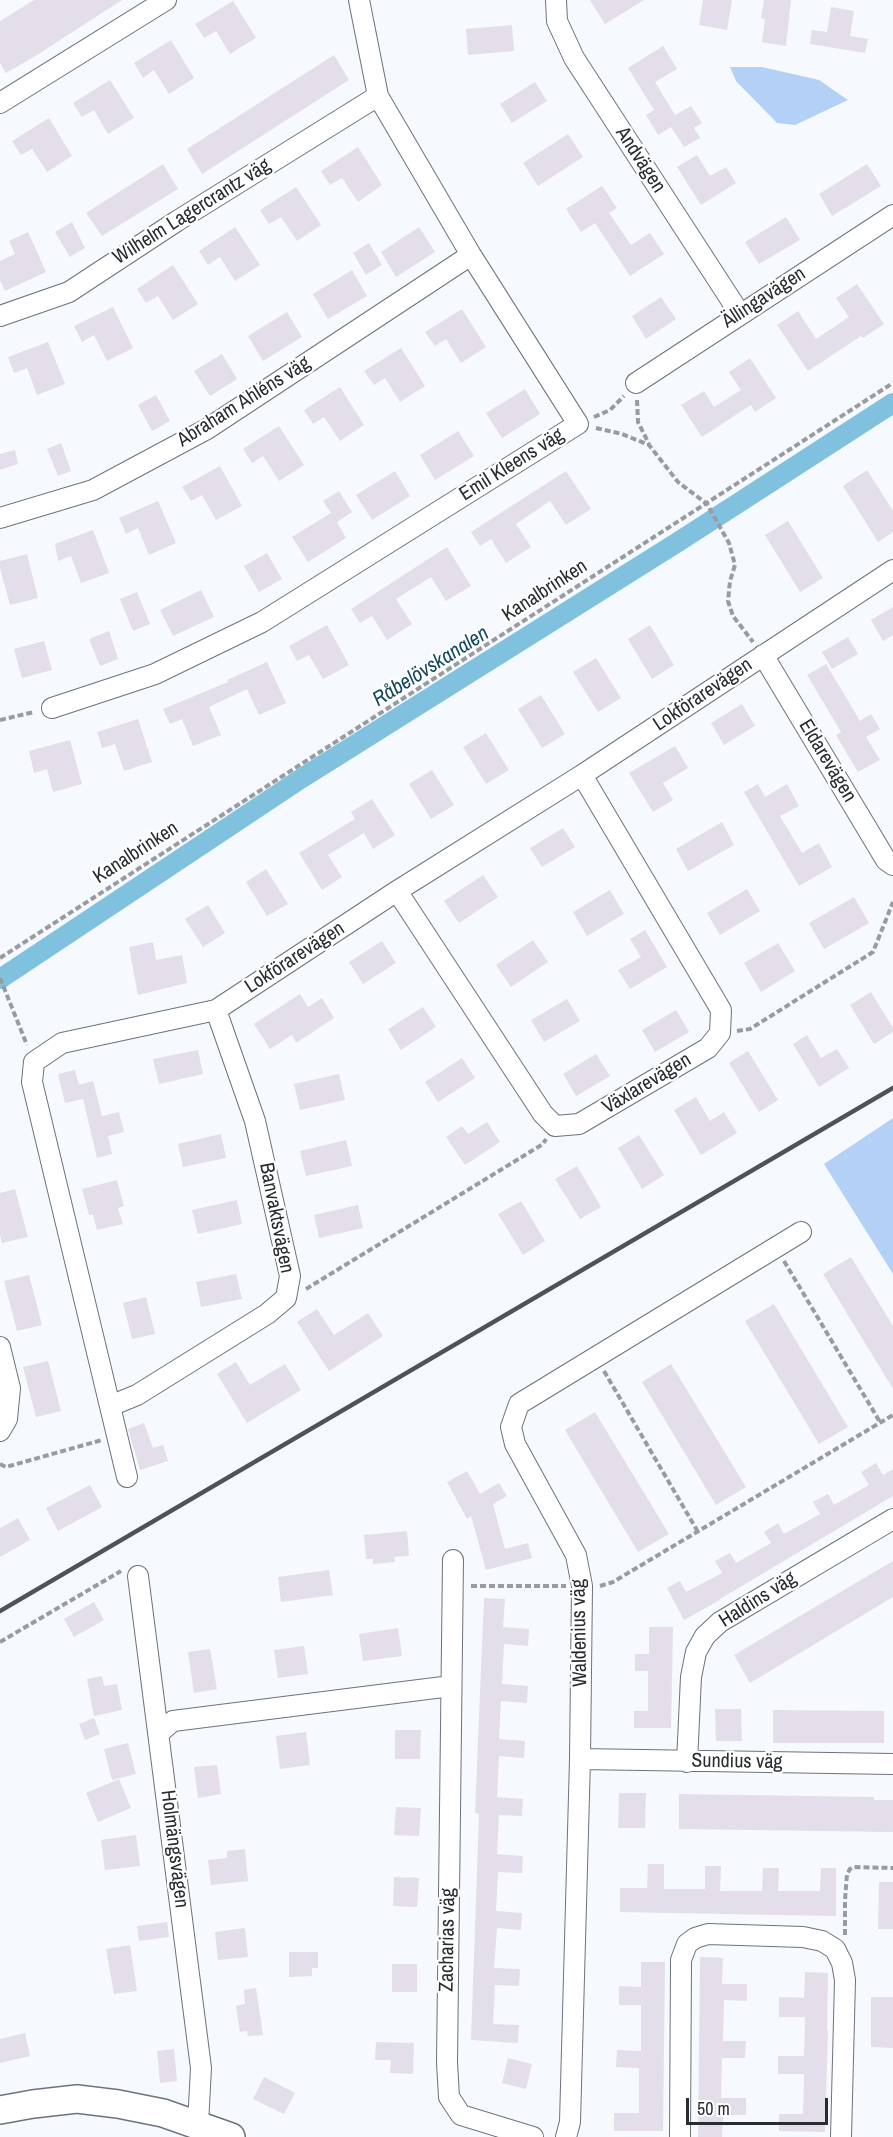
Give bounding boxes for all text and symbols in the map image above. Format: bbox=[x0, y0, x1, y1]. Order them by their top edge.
street label: Andvägen bbox=[610, 122, 670, 198]
street label: Wilhelm Lagercrantz väg bbox=[109, 154, 275, 270]
street label: Ällingavägen bbox=[718, 262, 810, 334]
street label: Abraham Ahléns väg bbox=[173, 351, 315, 453]
street label: Emil Kleens väg bbox=[455, 423, 569, 507]
street label: Kanalbrinken bbox=[498, 555, 592, 627]
water label: Råbelövskanalen bbox=[368, 621, 494, 713]
street label: Lokförarevägen bbox=[649, 653, 757, 737]
street label: Eldarevägen bbox=[793, 715, 861, 807]
street label: Kanalbrinken bbox=[89, 817, 183, 889]
street label: Lokförarevägen bbox=[241, 917, 349, 999]
street label: Växlarevägen bbox=[598, 1048, 696, 1120]
street label: Banvaktsvägen bbox=[254, 1161, 298, 1275]
street label: Haldins väg bbox=[715, 1567, 801, 1633]
street label: Waldenius väg bbox=[567, 1579, 593, 1687]
street label: Sundius väg bbox=[691, 1749, 783, 1775]
street label: Holmängsvägen bbox=[155, 1789, 193, 1909]
street label: Zacharias väg bbox=[435, 1888, 461, 1992]
scale bar bbox=[689, 2086, 832, 2124]
text: 50 m bbox=[697, 2096, 730, 2121]

